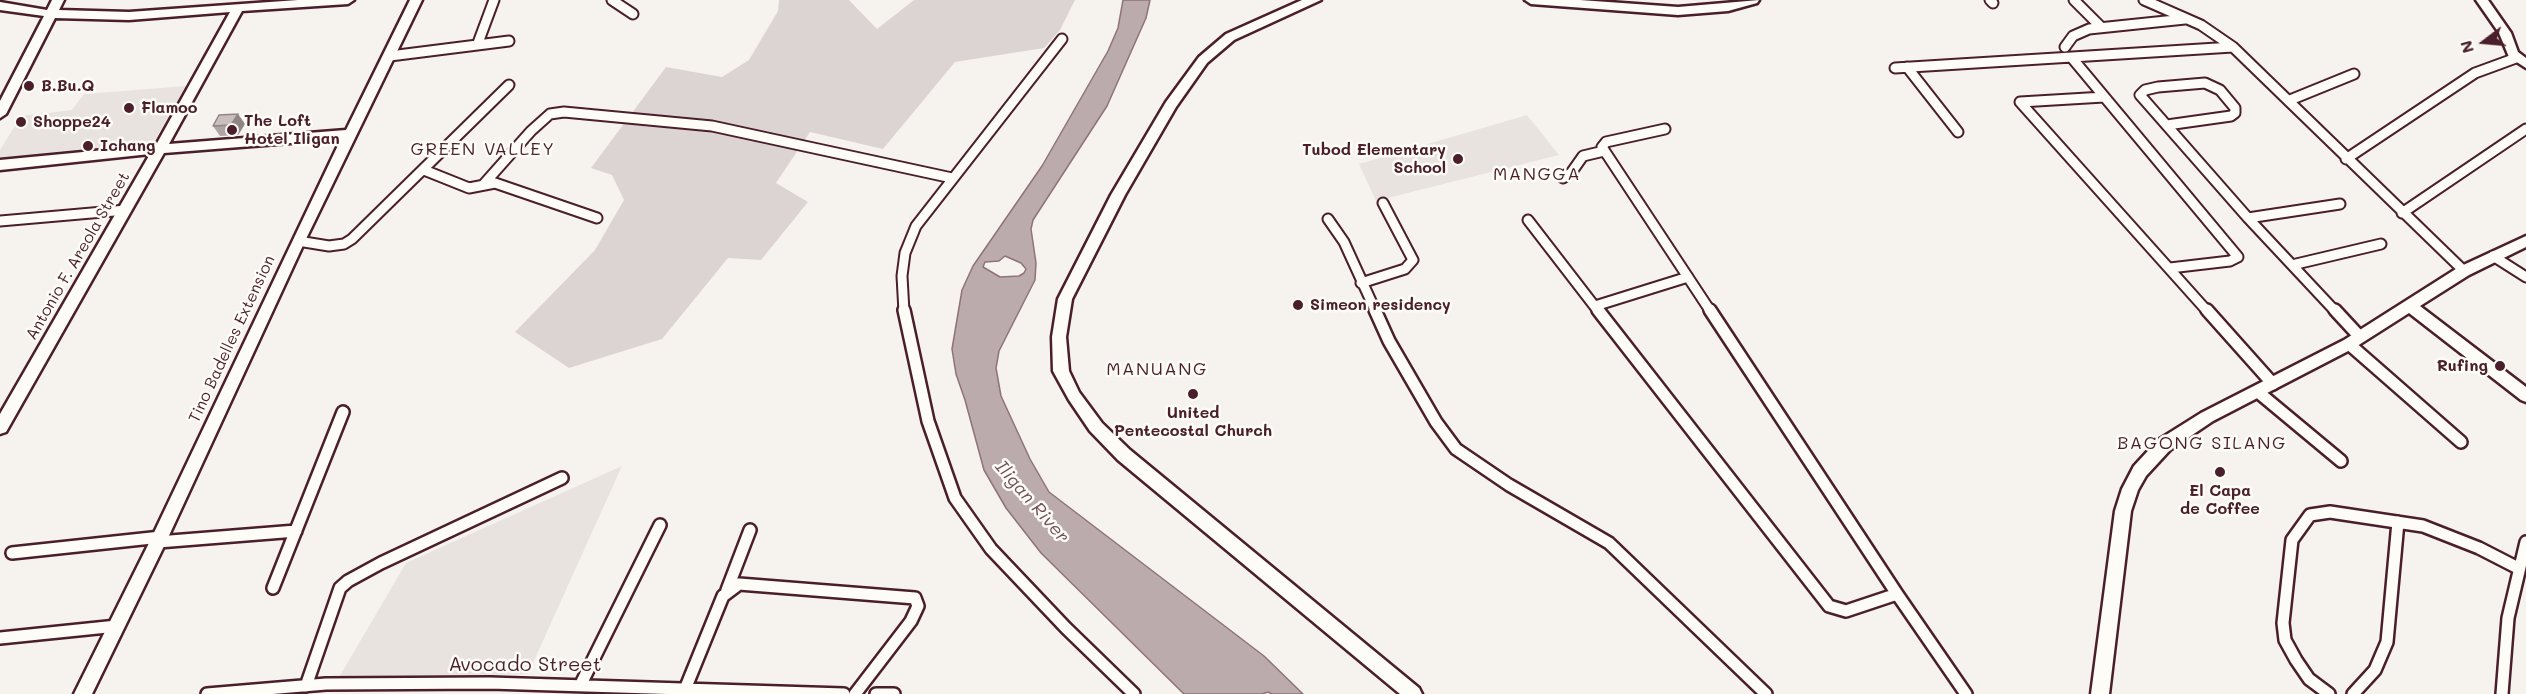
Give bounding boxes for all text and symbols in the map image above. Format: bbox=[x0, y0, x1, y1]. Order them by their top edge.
north arrow bbox=[2454, 12, 2514, 72]
text: N bbox=[2454, 38, 2478, 56]
place label: B.Bu.Q bbox=[41, 76, 94, 96]
marker: B.Bu.Q bbox=[22, 79, 36, 93]
place label: Flamoo bbox=[141, 98, 198, 118]
marker: Flamoo bbox=[122, 101, 136, 115]
place label: The Loft Hotel Iligan bbox=[244, 111, 340, 149]
place label: Shoppe24 bbox=[33, 112, 111, 132]
marker: Shoppe24 bbox=[14, 115, 28, 129]
marker: The Loft Hotel Iligan bbox=[225, 123, 239, 137]
place label: Ichang bbox=[100, 136, 156, 156]
district label: GREEN VALLEY bbox=[411, 138, 555, 160]
marker: Ichang bbox=[81, 139, 95, 153]
place label: Tubod Elementary School bbox=[1302, 140, 1446, 178]
marker: Tubod Elementary School bbox=[1451, 152, 1465, 166]
district label: MANGGA bbox=[1493, 163, 1581, 185]
street label: Antonio F. Areola Street bbox=[22, 169, 134, 343]
street label: Tino Badelles Extension bbox=[185, 252, 279, 426]
place label: Simeon residency bbox=[1310, 295, 1451, 315]
marker: Simeon residency bbox=[1291, 298, 1305, 312]
place label: Rufing bbox=[2437, 356, 2488, 376]
district label: MANUANG bbox=[1106, 358, 1208, 380]
marker: Rufing bbox=[2493, 359, 2507, 373]
marker: United Pentecostal Church bbox=[1186, 387, 1200, 401]
place label: United Pentecostal Church bbox=[1114, 403, 1272, 441]
district label: BAGONG SILANG bbox=[2117, 432, 2287, 454]
water label: Iligan River bbox=[990, 456, 1074, 548]
marker: El Capa de Coffee bbox=[2213, 465, 2227, 479]
place label: El Capa de Coffee bbox=[2180, 481, 2260, 519]
street label: Avocado Street bbox=[448, 653, 602, 677]

